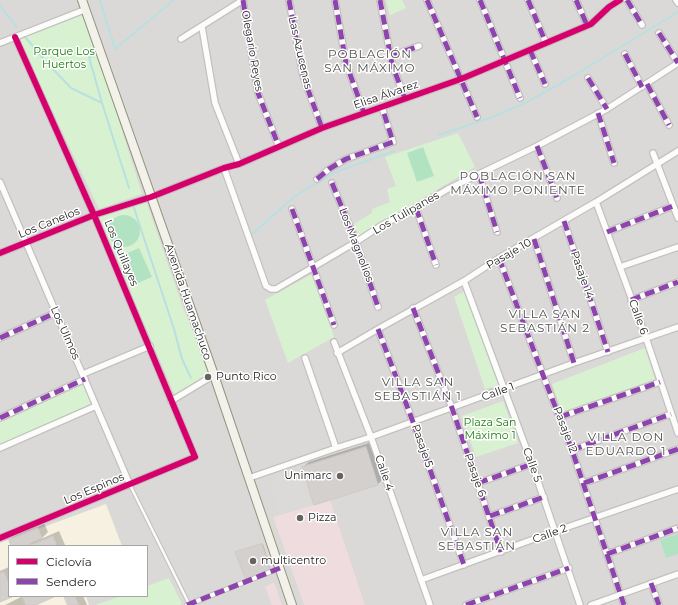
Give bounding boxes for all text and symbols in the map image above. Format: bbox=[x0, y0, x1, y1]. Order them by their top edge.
street label: Olegario Reyes bbox=[238, 9, 266, 93]
street label: Las Azucenas bbox=[285, 15, 315, 91]
park label: Parque Los Huertos bbox=[33, 45, 95, 71]
district label: POBLACIÓN SAN MÁXIMO bbox=[324, 47, 416, 75]
street label: Elisa Álvarez bbox=[352, 78, 420, 112]
district label: POBLACIÓN SAN MÁXIMO PONIENTE bbox=[450, 169, 586, 197]
street label: Los Tulipanes bbox=[370, 189, 442, 237]
street label: Los Canelos bbox=[16, 205, 82, 241]
street label: Los Magnolios bbox=[336, 206, 376, 284]
street label: Los Quillayes bbox=[101, 218, 141, 288]
street label: Pasaje 10 bbox=[484, 236, 534, 272]
street label: Avenida Huamachuco bbox=[162, 242, 214, 362]
street label: Pasaje 14 bbox=[568, 249, 596, 301]
street label: Calle 6 bbox=[626, 298, 650, 336]
street label: Los Ulmos bbox=[47, 304, 83, 362]
district label: VILLA SAN SEBASTIÁN 2 bbox=[500, 307, 590, 335]
place label: Punto Rico bbox=[216, 370, 277, 384]
marker: Punto Rico bbox=[203, 372, 213, 382]
district label: VILLA SAN SEBASTIÁN 1 bbox=[374, 375, 462, 403]
street label: Calle 1 bbox=[480, 380, 516, 404]
street label: Pasaje 12 bbox=[550, 405, 580, 455]
park label: Plaza San Máximo 1 bbox=[463, 416, 517, 442]
street label: Pasaje 5 bbox=[408, 423, 436, 469]
district label: VILLA DON EDUARDO 1 bbox=[586, 430, 666, 458]
street label: Calle 5 bbox=[520, 446, 544, 484]
street label: Pasaje 6 bbox=[461, 451, 489, 499]
street label: Calle 4 bbox=[372, 453, 396, 493]
place label: Unimarc bbox=[284, 469, 332, 483]
street label: Los Espinos bbox=[62, 470, 126, 508]
marker: Unimarc bbox=[335, 471, 345, 481]
place label: Pizza bbox=[308, 511, 337, 525]
marker: Pizza bbox=[295, 513, 305, 523]
street label: Calle 2 bbox=[531, 522, 569, 546]
district label: VILLA SAN SEBASTIÁN bbox=[438, 525, 516, 553]
legend bbox=[8, 545, 148, 597]
text: Ciclovía bbox=[46, 554, 92, 569]
place label: multicentro bbox=[261, 554, 326, 568]
marker: multicentro bbox=[248, 556, 258, 566]
text: Sendero bbox=[46, 574, 96, 589]

